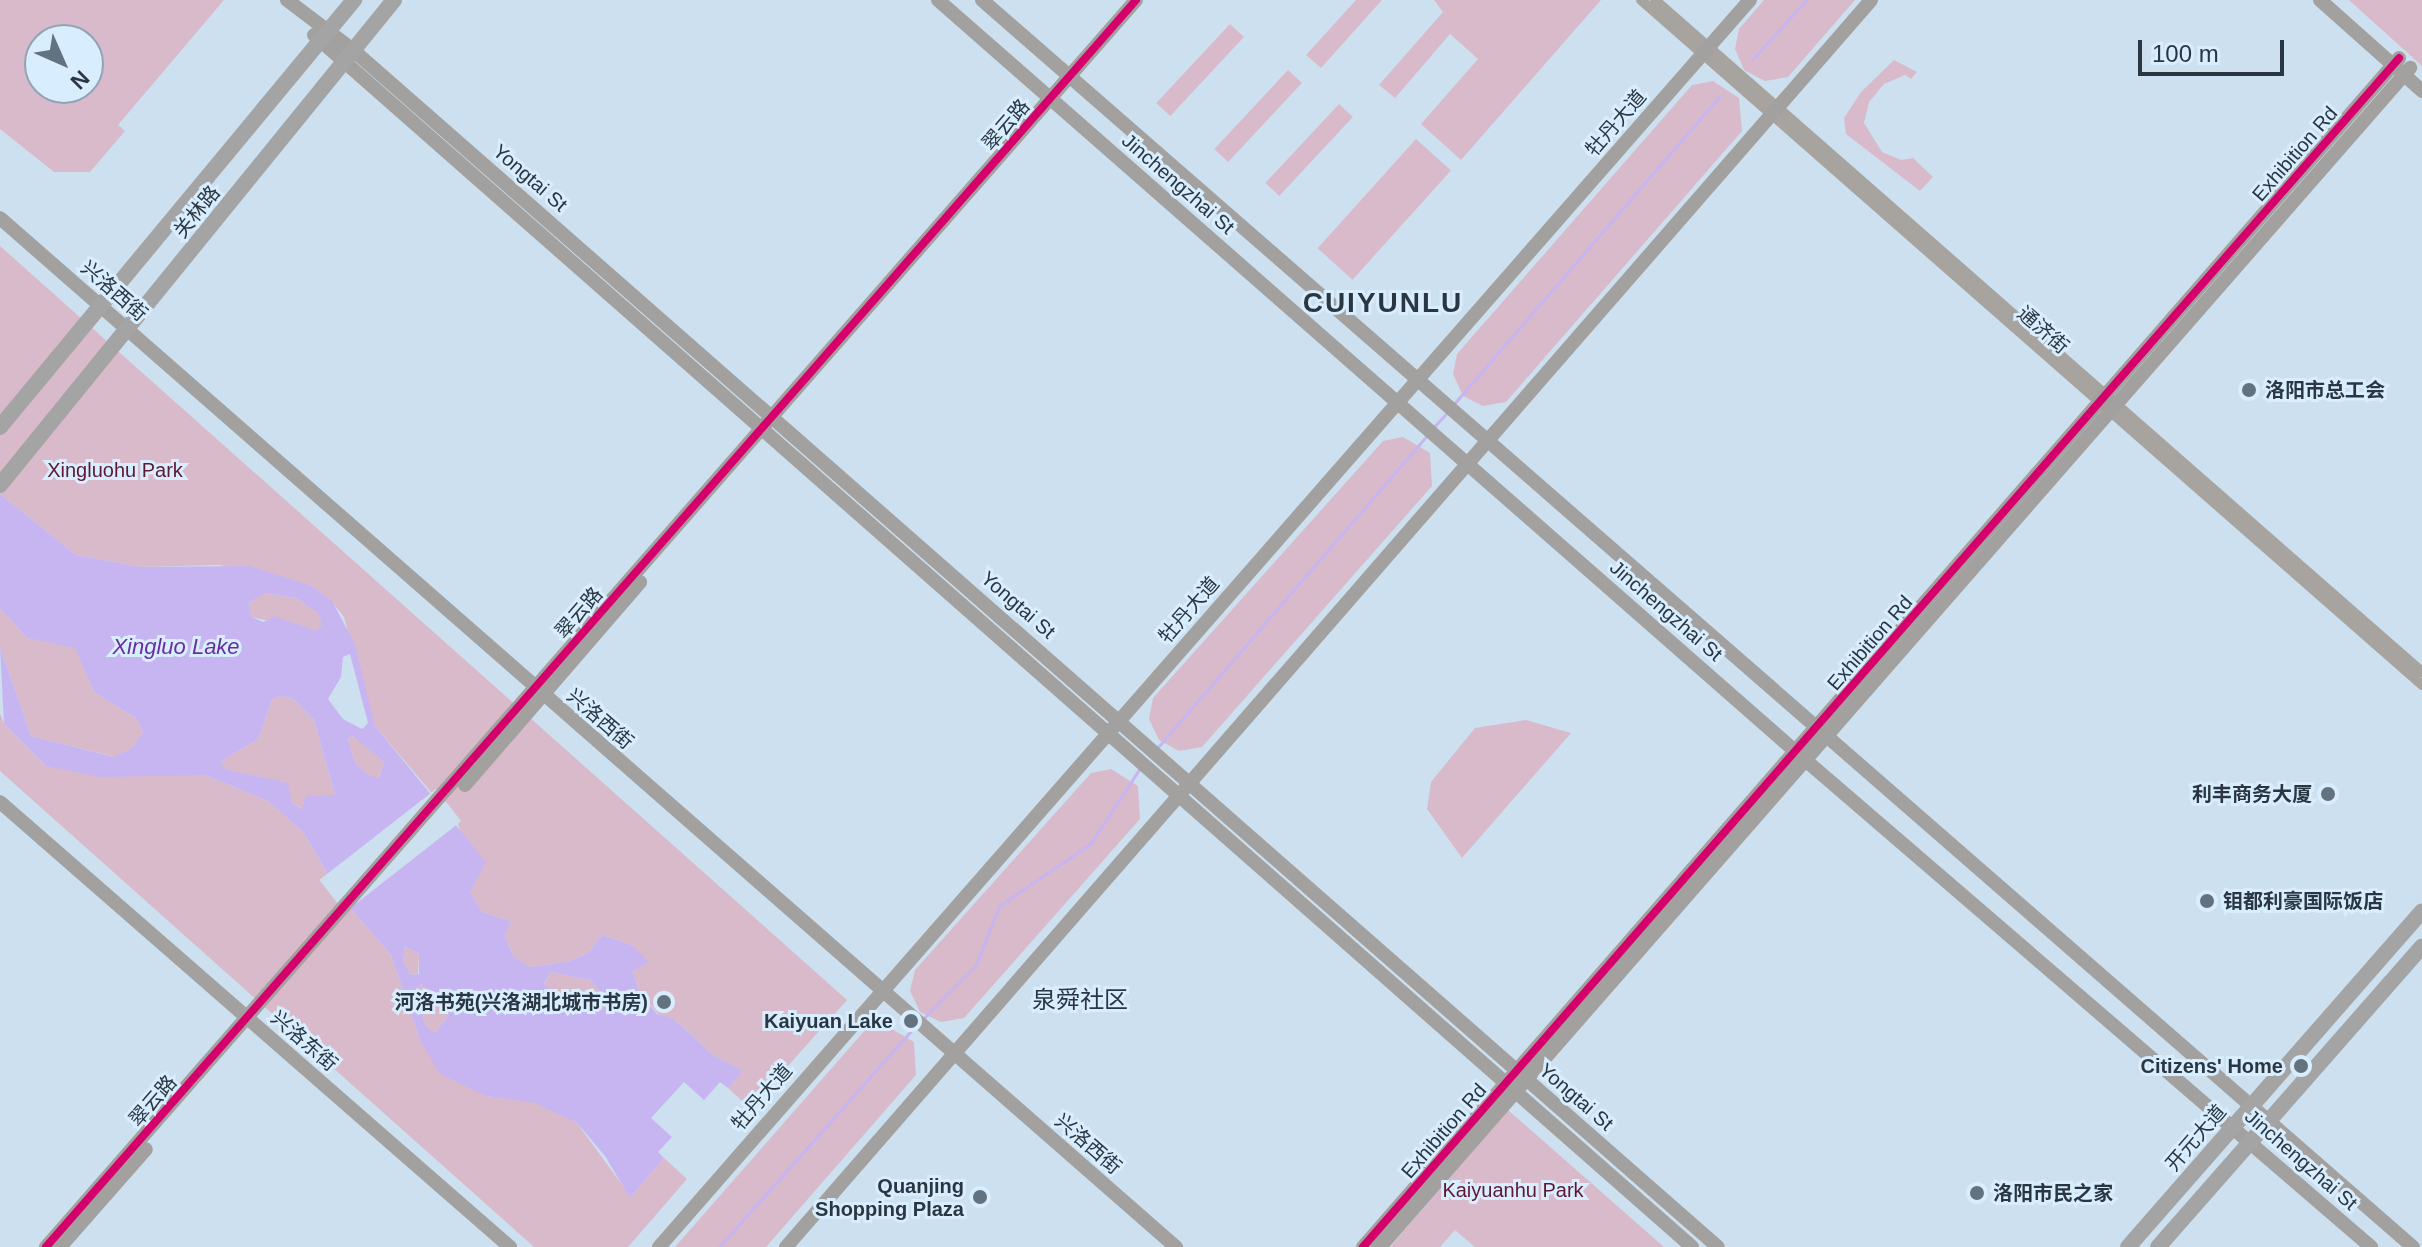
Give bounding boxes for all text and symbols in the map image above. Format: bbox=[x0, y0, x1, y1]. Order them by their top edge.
north arrow bbox=[24, 24, 104, 104]
scale bar bbox=[2142, 24, 2288, 74]
text: 100 m bbox=[2152, 40, 2219, 67]
text: N bbox=[65, 65, 94, 94]
street label: 牡丹大道 bbox=[1581, 85, 1651, 161]
street label: 翠云路 bbox=[977, 94, 1035, 156]
street label: Exhibition Rd bbox=[2247, 102, 2343, 206]
street label: Jinchengzhai St bbox=[1117, 129, 1239, 239]
street label: Yongtai St bbox=[488, 139, 572, 217]
street label: 关林路 bbox=[169, 181, 225, 243]
street label: 兴洛西街 bbox=[76, 256, 152, 326]
district label: CUIYUNLU bbox=[1303, 286, 1463, 320]
street label: 通济街 bbox=[2012, 301, 2074, 359]
place label: 洛阳市总工会 bbox=[2265, 378, 2385, 402]
marker: 洛阳市总工会 bbox=[2240, 381, 2258, 399]
park label: Xingluohu Park bbox=[47, 458, 183, 482]
street label: Jinchengzhai St bbox=[1605, 556, 1727, 666]
street label: Yongtai St bbox=[976, 566, 1060, 644]
street label: 牡丹大道 bbox=[1154, 572, 1224, 648]
street label: 翠云路 bbox=[550, 582, 608, 644]
street label: Exhibition Rd bbox=[1822, 591, 1918, 695]
water label: Xingluo Lake bbox=[112, 634, 240, 660]
street label: 兴洛西街 bbox=[562, 684, 638, 754]
place label: 利丰商务大厦 bbox=[2192, 782, 2312, 806]
marker: 利丰商务大厦 bbox=[2319, 785, 2337, 803]
place label: 钼都利豪国际饭店 bbox=[2223, 889, 2383, 913]
marker: 钼都利豪国际饭店 bbox=[2198, 892, 2216, 910]
district label: 泉舜社区 bbox=[1032, 986, 1128, 1014]
place label: 河洛书苑(兴洛湖北城市书房) bbox=[395, 990, 648, 1014]
marker: 河洛书苑(兴洛湖北城市书房) bbox=[655, 993, 673, 1011]
street label: 兴洛东街 bbox=[266, 1006, 342, 1076]
place label: Kaiyuan Lake bbox=[764, 1009, 893, 1033]
marker: Kaiyuan Lake bbox=[900, 1010, 922, 1032]
place label: Citizens' Home bbox=[2140, 1054, 2283, 1078]
marker: Citizens' Home bbox=[2290, 1055, 2312, 1077]
street label: Yongtai St bbox=[1534, 1058, 1618, 1136]
street label: 牡丹大道 bbox=[727, 1059, 797, 1135]
street label: 翠云路 bbox=[124, 1070, 182, 1132]
street label: Exhibition Rd bbox=[1396, 1079, 1492, 1183]
street label: 开元大道 bbox=[2161, 1100, 2231, 1176]
street label: Jinchengzhai St bbox=[2240, 1105, 2362, 1215]
street label: 兴洛西街 bbox=[1050, 1109, 1126, 1179]
place label: Quanjing Shopping Plaza bbox=[815, 1174, 964, 1221]
park label: Kaiyuanhu Park bbox=[1442, 1178, 1584, 1202]
place label: 洛阳市民之家 bbox=[1993, 1181, 2113, 1205]
marker: 洛阳市民之家 bbox=[1968, 1184, 1986, 1202]
marker: Quanjing Shopping Plaza bbox=[971, 1188, 989, 1206]

